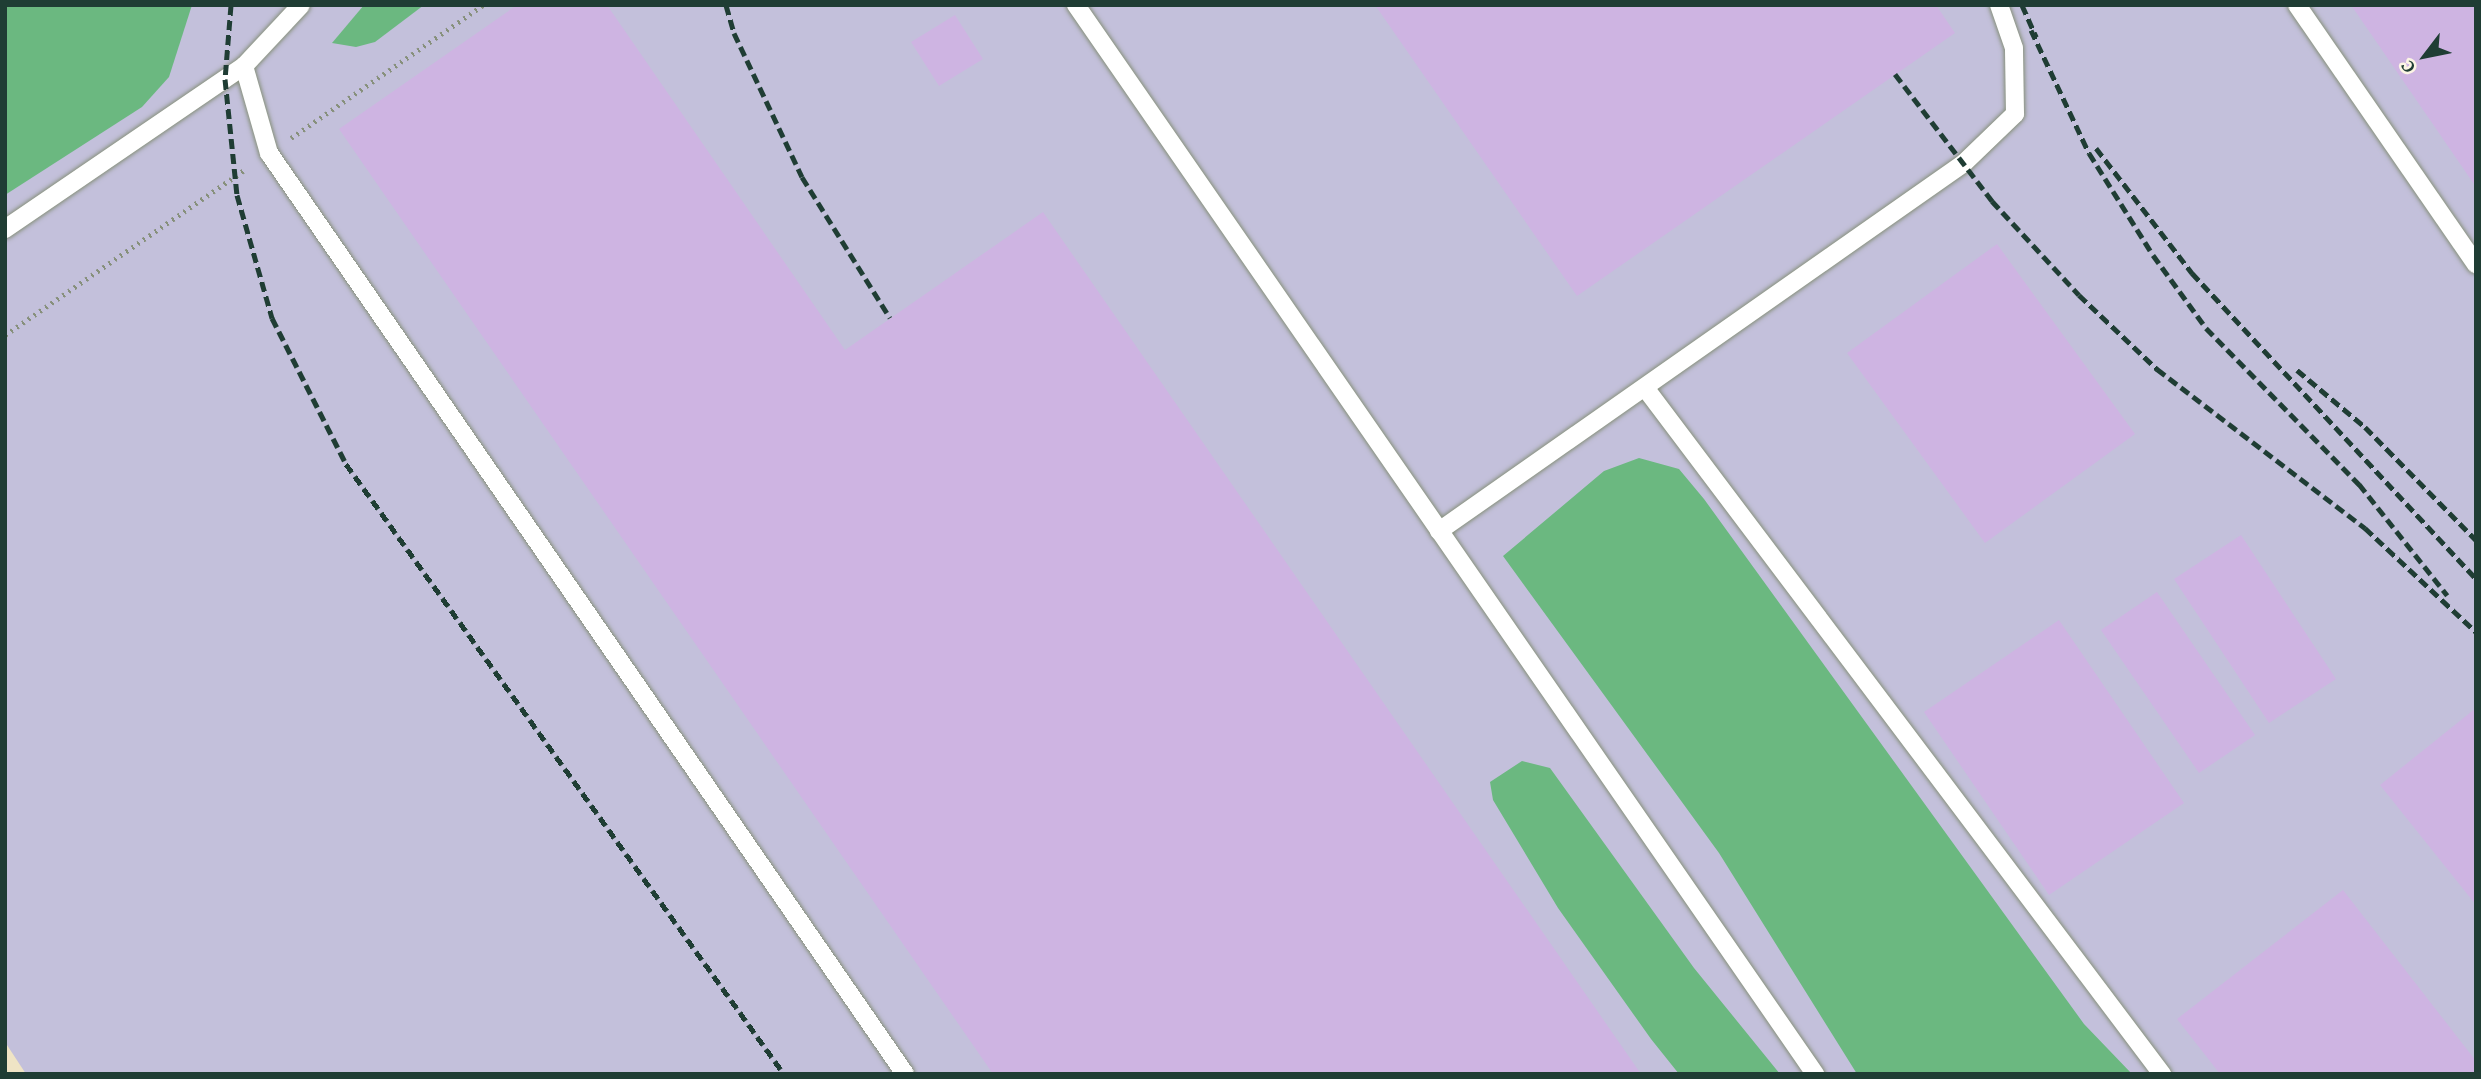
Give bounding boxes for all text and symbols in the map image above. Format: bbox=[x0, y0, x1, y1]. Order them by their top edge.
north arrow bbox=[2390, 21, 2460, 91]
text: С bbox=[2392, 55, 2422, 79]

